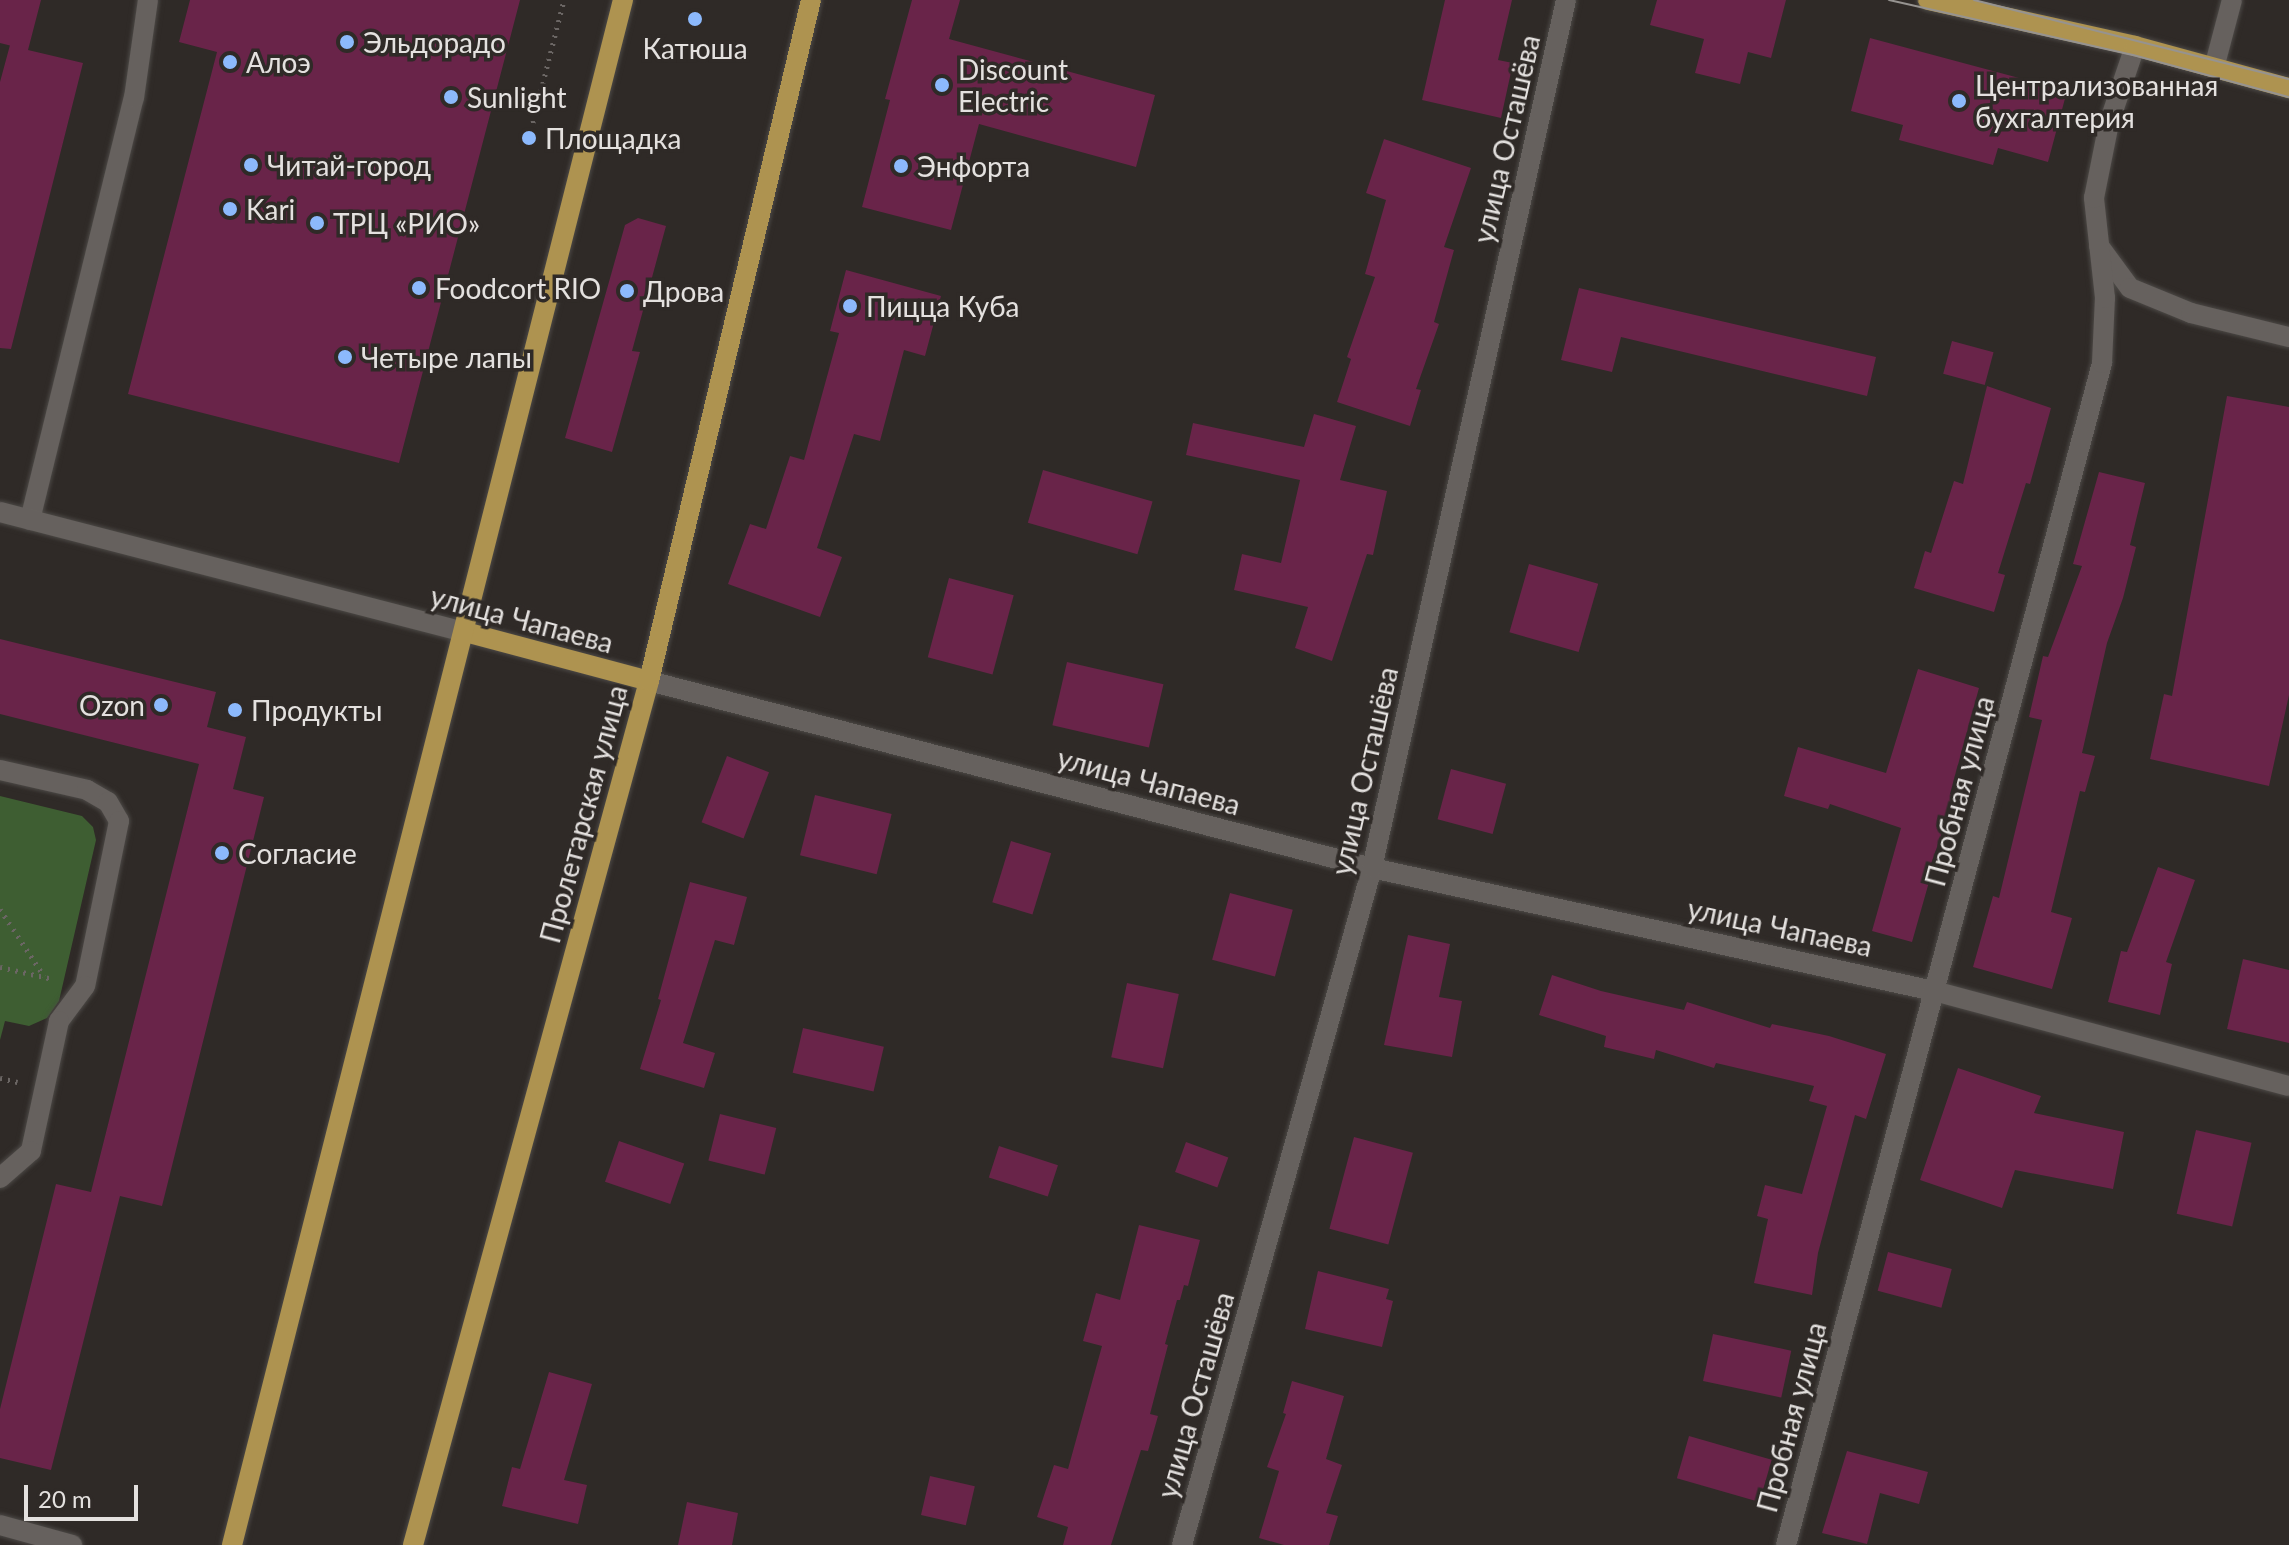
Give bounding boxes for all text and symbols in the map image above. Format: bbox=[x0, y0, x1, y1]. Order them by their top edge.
marker: Катюша bbox=[686, 10, 704, 28]
place label: Эльдорадо bbox=[363, 25, 506, 59]
place label: Катюша bbox=[642, 31, 748, 65]
street label: улица Осташёва bbox=[1466, 32, 1546, 246]
marker: Эльдорадо bbox=[338, 33, 356, 51]
place label: Алоэ bbox=[246, 45, 311, 79]
place label: Discount Electric bbox=[958, 52, 1068, 118]
marker: Алоэ bbox=[221, 53, 239, 71]
place label: Централизованная бухгалтерия bbox=[1975, 68, 2218, 134]
marker: Discount Electric bbox=[933, 76, 951, 94]
place label: Sunlight bbox=[467, 80, 566, 114]
marker: Sunlight bbox=[442, 88, 460, 106]
marker: Централизованная бухгалтерия bbox=[1950, 92, 1968, 110]
place label: Площадка bbox=[545, 121, 681, 155]
marker: Площадка bbox=[520, 129, 538, 147]
place label: Читай-город bbox=[267, 148, 431, 182]
place label: Энфорта bbox=[917, 149, 1030, 183]
marker: Читай-город bbox=[242, 156, 260, 174]
marker: Энфорта bbox=[892, 157, 910, 175]
place label: Kari bbox=[246, 192, 295, 226]
marker: Kari bbox=[221, 200, 239, 218]
place label: ТРЦ «РИО» bbox=[333, 206, 480, 240]
marker: ТРЦ «РИО» bbox=[308, 214, 326, 232]
place label: Foodcort RIO bbox=[435, 271, 601, 305]
place label: Дрова bbox=[643, 274, 724, 308]
marker: Foodcort RIO bbox=[410, 279, 428, 297]
marker: Дрова bbox=[618, 282, 636, 300]
place label: Пицца Куба bbox=[866, 289, 1019, 323]
marker: Пицца Куба bbox=[841, 297, 859, 315]
place label: Четыре лапы bbox=[361, 340, 532, 374]
marker: Четыре лапы bbox=[336, 348, 354, 366]
street label: улица Чапаева bbox=[427, 578, 617, 660]
street label: улица Осташёва bbox=[1324, 664, 1404, 878]
street label: Пролетарская улица bbox=[532, 682, 634, 946]
place label: Ozon bbox=[79, 688, 145, 722]
street label: Пробная улица bbox=[1917, 692, 2001, 890]
place label: Продукты bbox=[251, 693, 382, 727]
marker: Ozon bbox=[152, 696, 170, 714]
marker: Продукты bbox=[226, 701, 244, 719]
street label: улица Чапаева bbox=[1054, 740, 1244, 822]
place label: Согласие bbox=[238, 836, 357, 870]
marker: Согласие bbox=[213, 844, 231, 862]
street label: улица Чапаева bbox=[1685, 891, 1875, 963]
street label: улица Осташёва bbox=[1150, 1288, 1240, 1502]
street label: Пробная улица bbox=[1749, 1318, 1833, 1516]
scale bar bbox=[28, 1469, 142, 1519]
text: 20 m bbox=[38, 1484, 92, 1513]

